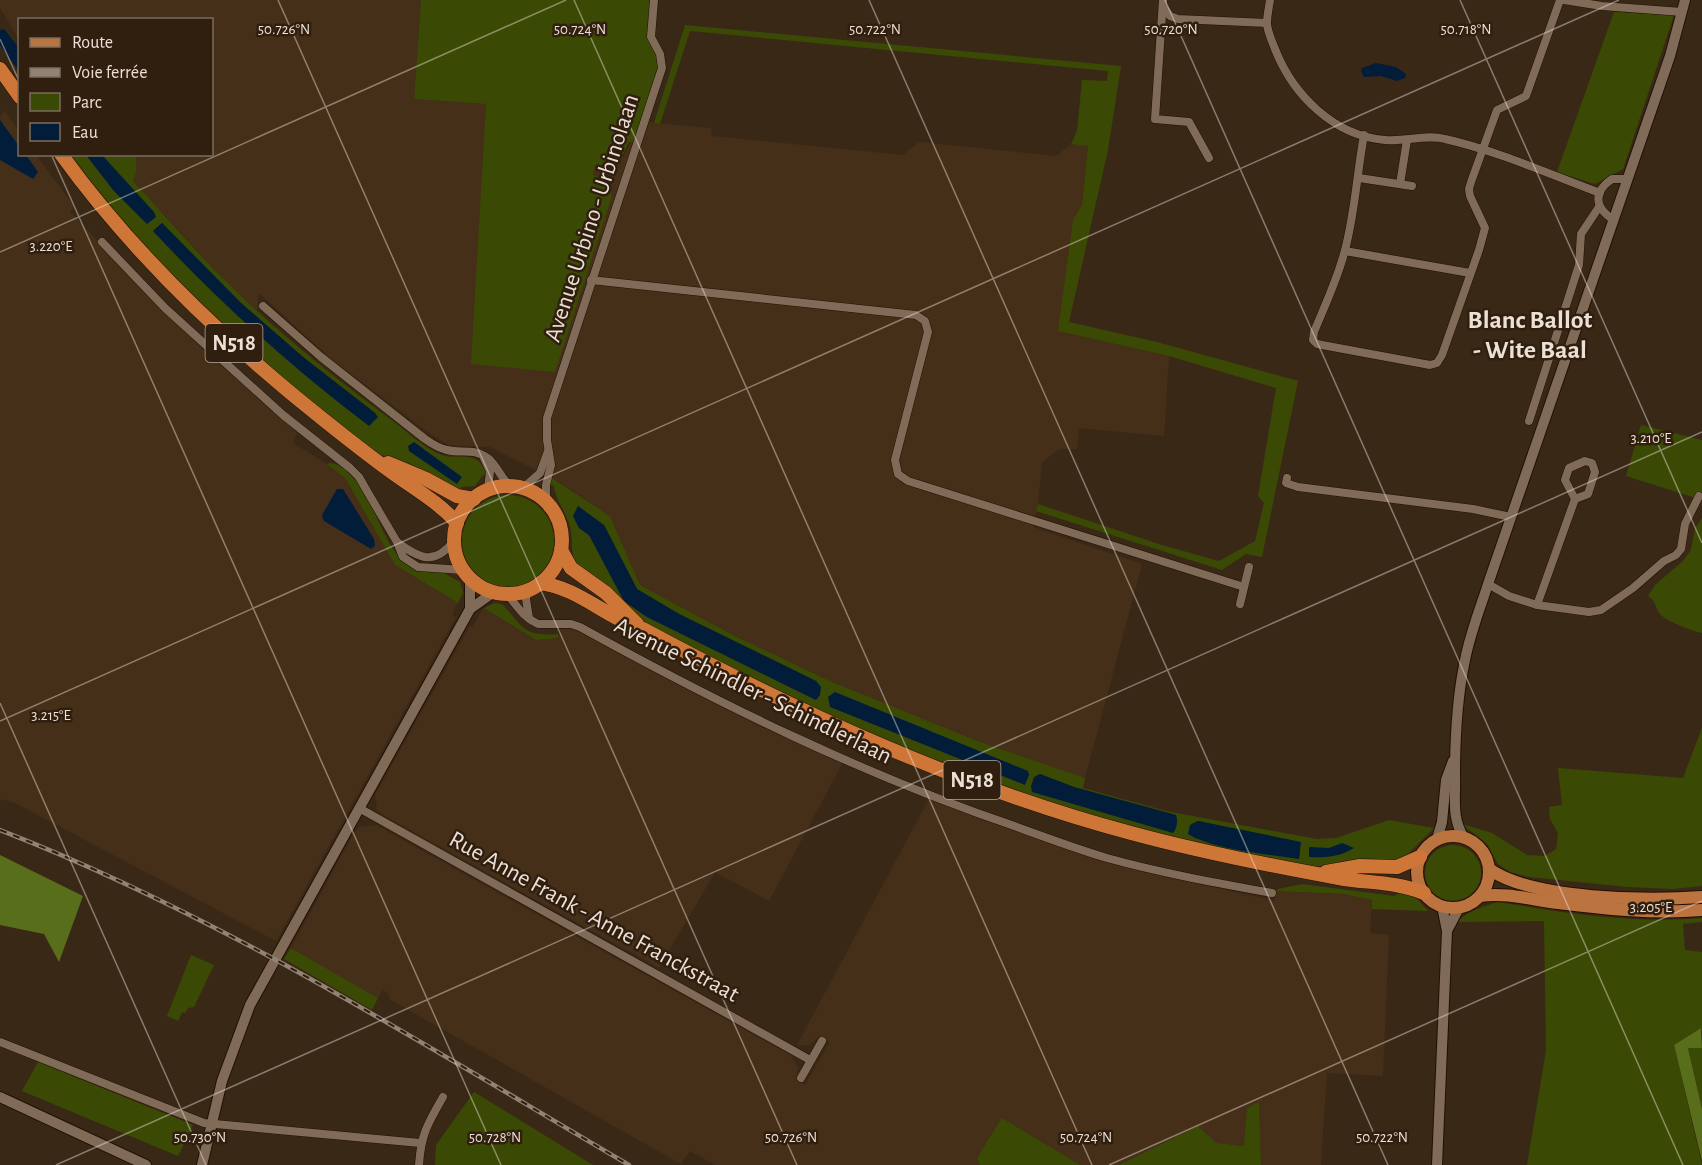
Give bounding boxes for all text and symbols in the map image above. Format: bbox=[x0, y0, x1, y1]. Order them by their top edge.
legend bbox=[18, 18, 213, 156]
text: 50.726°N bbox=[258, 22, 310, 37]
text: 50.724°N bbox=[554, 22, 606, 37]
text: 50.722°N bbox=[849, 22, 901, 37]
text: 50.720°N bbox=[1144, 22, 1198, 37]
text: 50.718°N bbox=[1441, 22, 1491, 37]
text: Route bbox=[72, 34, 113, 52]
text: Voie ferrée bbox=[72, 64, 147, 82]
street label: Avenue Urbino - Urbinolaan bbox=[541, 91, 643, 345]
text: Parc bbox=[72, 94, 102, 112]
text: Eau bbox=[72, 124, 98, 142]
text: 3.220°E bbox=[30, 239, 72, 254]
district label: Blanc Ballot - Wite Baal bbox=[1468, 307, 1593, 363]
road number: N518 bbox=[206, 324, 262, 362]
text: 3.210°E bbox=[1630, 431, 1672, 446]
street label: Avenue Schindler - Schindlerlaan bbox=[611, 613, 895, 769]
text: 3.215°E bbox=[31, 708, 71, 723]
road number: N518 bbox=[944, 761, 1000, 799]
street label: Rue Anne Frank - Anne Franckstraat bbox=[445, 827, 743, 1007]
text: 3.205°E bbox=[1630, 900, 1672, 915]
text: 50.730°N bbox=[174, 1130, 226, 1145]
text: 50.728°N bbox=[469, 1130, 521, 1145]
text: 50.726°N bbox=[765, 1130, 817, 1145]
text: 50.724°N bbox=[1060, 1130, 1112, 1145]
text: 50.722°N bbox=[1356, 1130, 1408, 1145]

